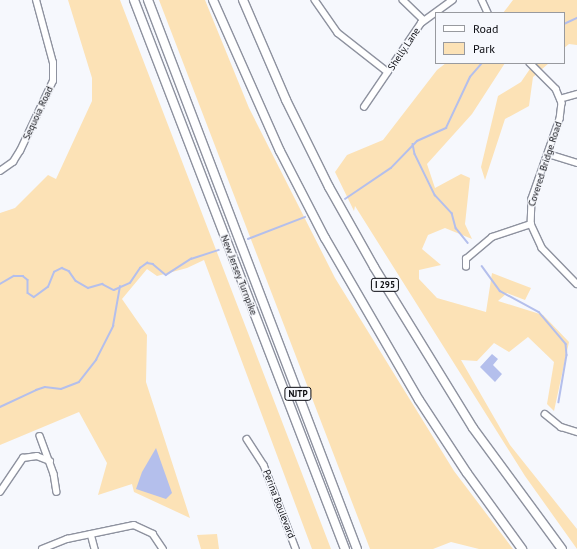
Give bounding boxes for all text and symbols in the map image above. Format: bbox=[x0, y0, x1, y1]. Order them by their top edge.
legend bbox=[435, 12, 565, 64]
text: Road bbox=[473, 21, 498, 36]
street label: Shelly Lane bbox=[385, 25, 423, 73]
text: Park bbox=[473, 41, 495, 56]
street label: Sequoia Road bbox=[20, 84, 56, 142]
street label: Covered Bridge Road bbox=[526, 120, 564, 208]
street label: New Jersey Turnpike bbox=[218, 233, 260, 317]
road number: I 295 bbox=[370, 278, 400, 292]
road number: NJTP bbox=[284, 387, 312, 401]
street label: Perina Boulevard bbox=[260, 468, 298, 540]

